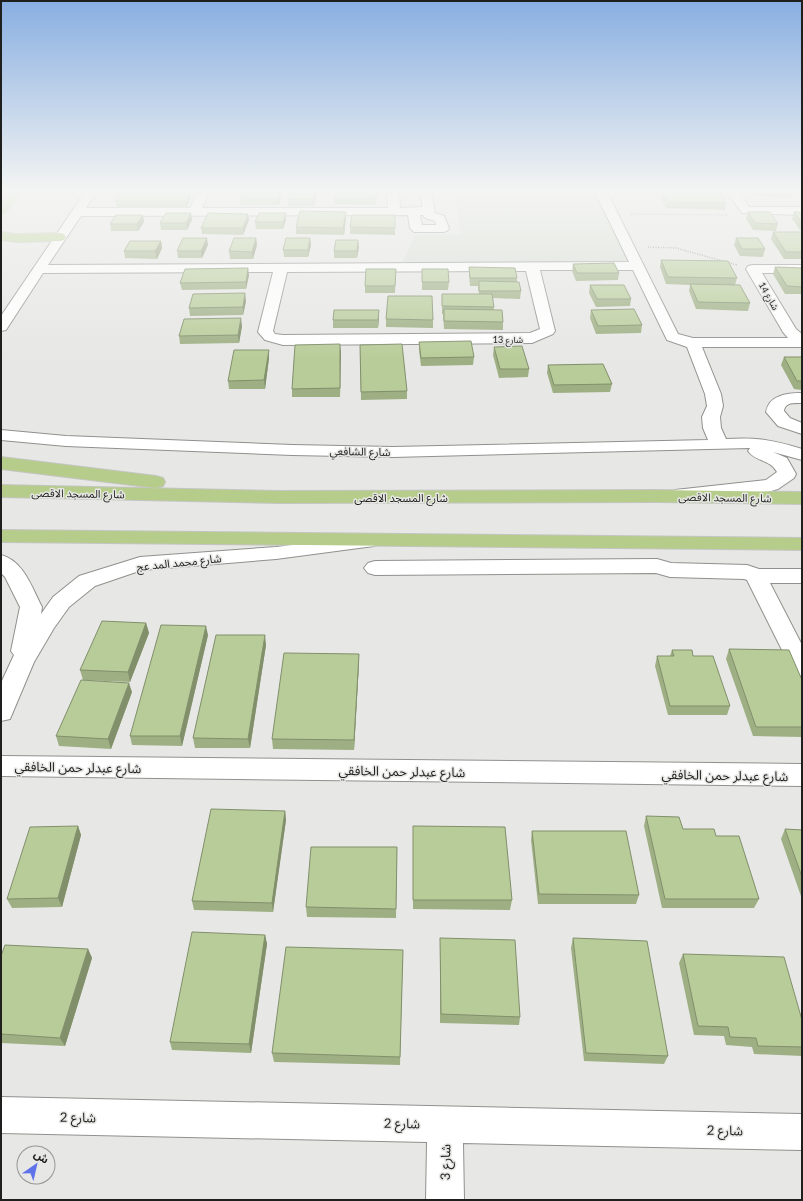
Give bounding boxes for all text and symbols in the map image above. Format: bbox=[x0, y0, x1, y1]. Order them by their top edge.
street label: شارع 14 bbox=[755, 280, 781, 313]
street label: شارع 13 bbox=[493, 334, 523, 347]
street label: شارع الشافعي bbox=[329, 444, 391, 462]
street label: شارع المسجد الاقصى bbox=[31, 486, 125, 502]
street label: شارع المسجد الاقصى bbox=[678, 490, 772, 506]
street label: شارع المسجد الاقصى bbox=[354, 491, 448, 506]
street label: شارع محمد المد عج bbox=[136, 551, 223, 575]
street label: شارع عبدلر حمن الخافقي bbox=[14, 758, 142, 779]
street label: شارع عبدلر حمن الخافقي bbox=[338, 762, 466, 783]
street label: شارع عبدلر حمن الخافقي bbox=[661, 766, 789, 787]
street label: شارع 2 bbox=[60, 1109, 96, 1128]
street label: شارع 2 bbox=[384, 1115, 420, 1134]
street label: شارع 2 bbox=[707, 1122, 743, 1141]
street label: شارع 3 bbox=[437, 1144, 456, 1180]
north arrow bbox=[16, 1145, 56, 1185]
text: ش bbox=[31, 1147, 52, 1167]

